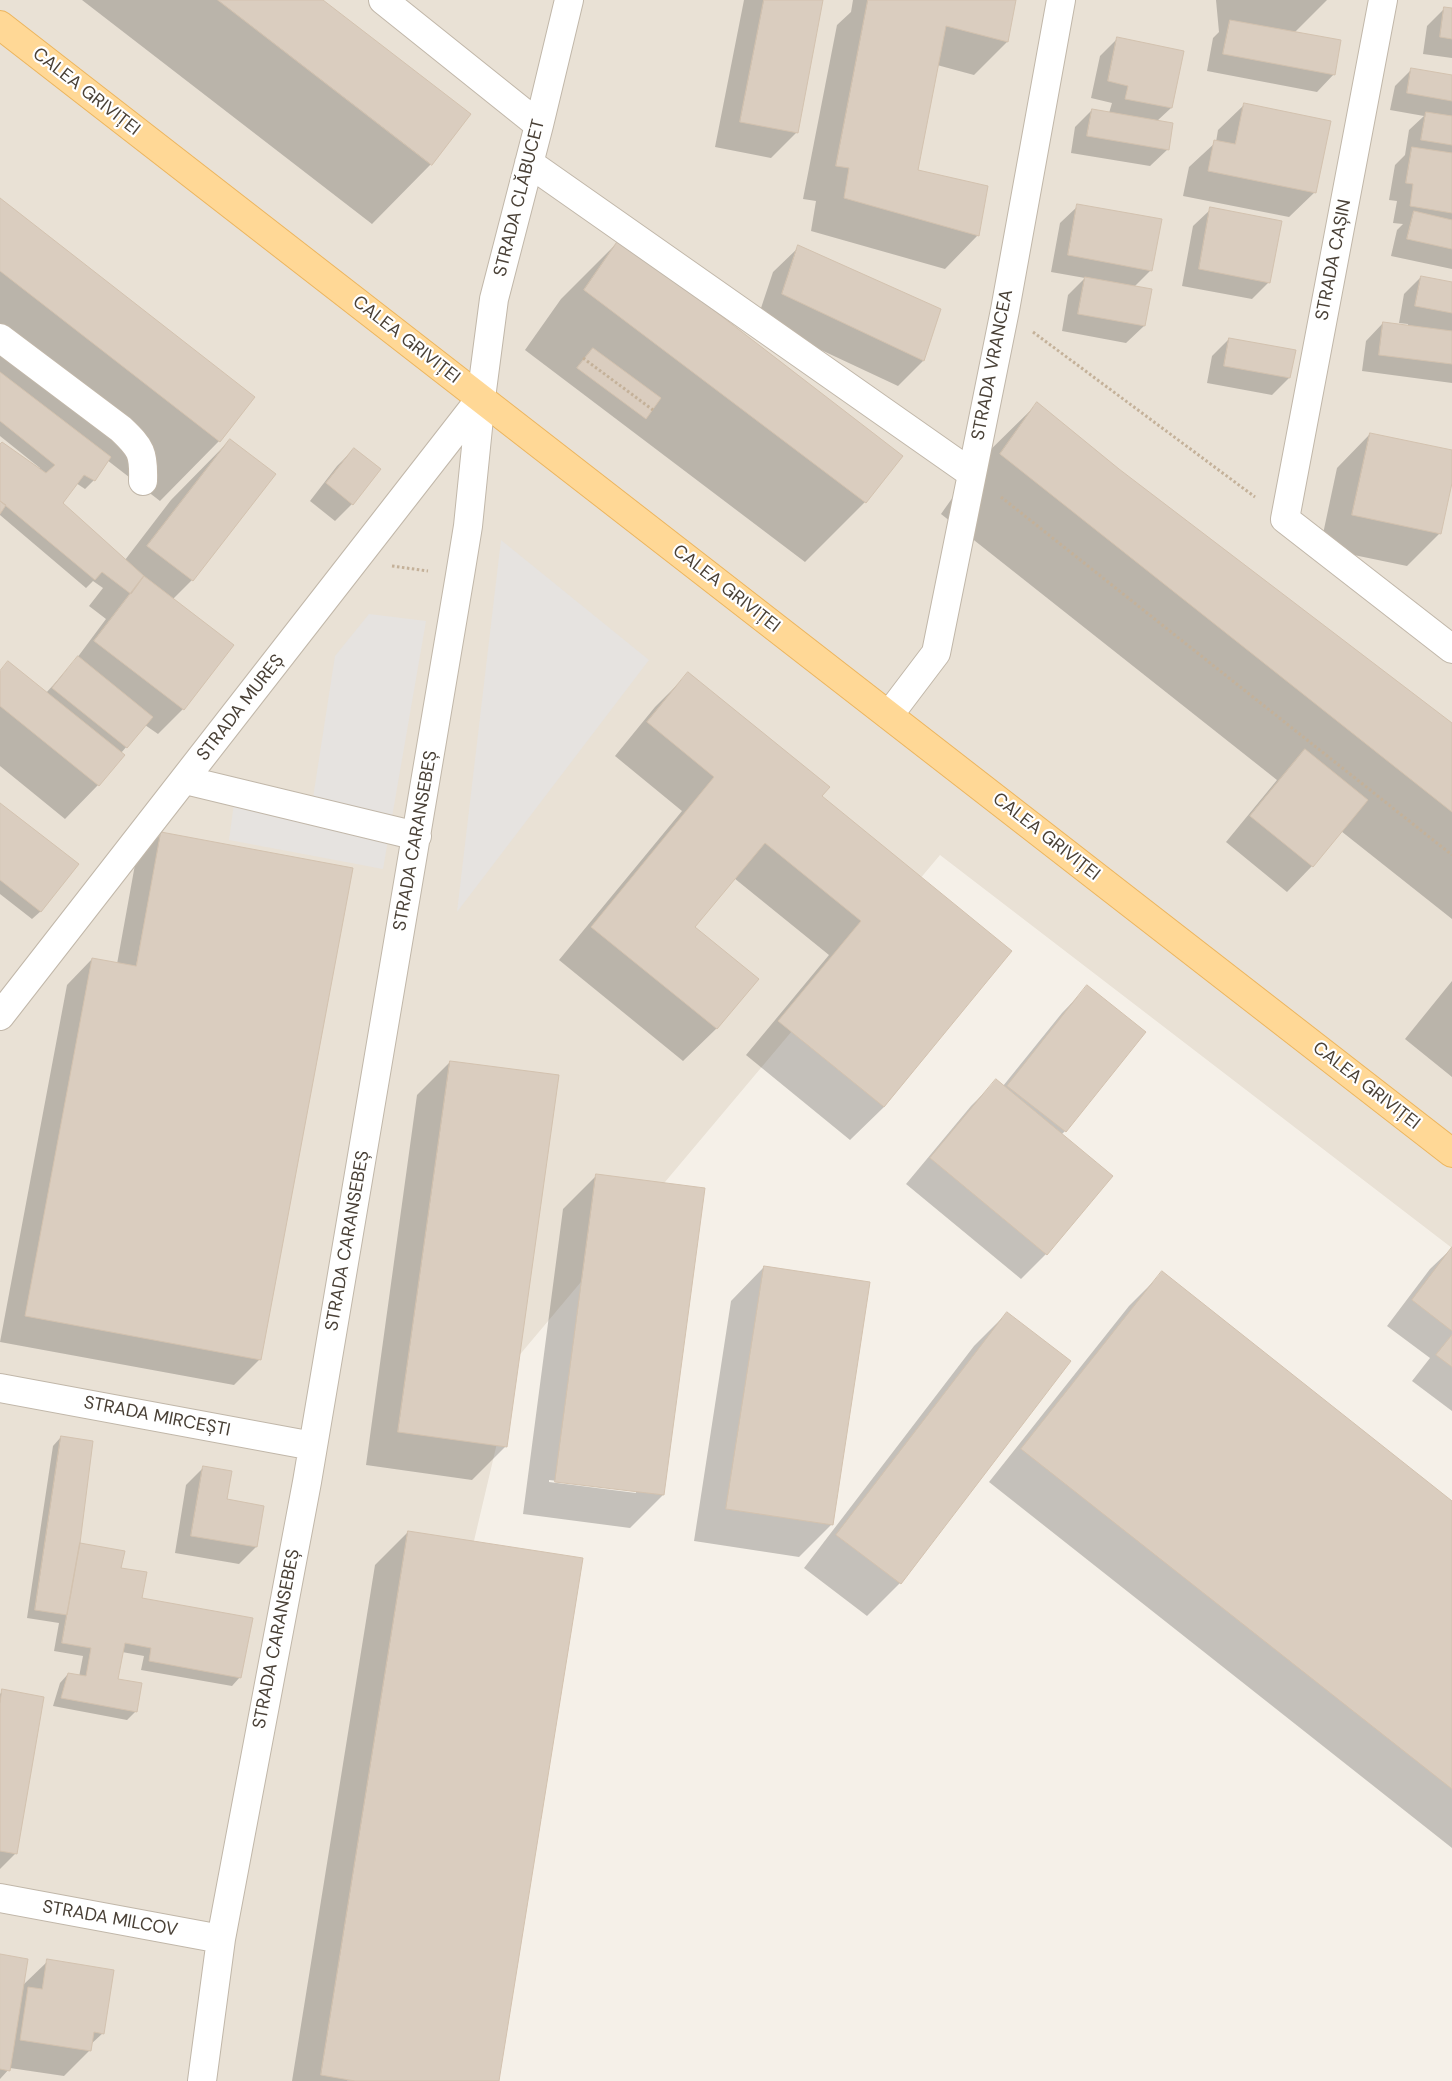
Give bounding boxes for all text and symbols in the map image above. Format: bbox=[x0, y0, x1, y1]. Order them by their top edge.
street label: CALEA GRIVIȚEI bbox=[28, 43, 144, 141]
street label: STRADA CLĂBUCET bbox=[490, 117, 550, 279]
street label: STRADA CAȘIN bbox=[1312, 198, 1356, 322]
street label: STRADA VRANCEA bbox=[968, 288, 1018, 442]
street label: CALEA GRIVIȚEI bbox=[348, 291, 464, 389]
street label: CALEA GRIVIȚEI bbox=[668, 540, 784, 638]
street label: STRADA MUREȘ bbox=[193, 650, 289, 766]
street label: STRADA CARANSEBEȘ bbox=[389, 749, 443, 933]
street label: CALEA GRIVIȚEI bbox=[988, 788, 1104, 886]
street label: CALEA GRIVIȚEI bbox=[1308, 1037, 1424, 1135]
street label: STRADA CARANSEBEȘ bbox=[321, 1149, 375, 1333]
street label: STRADA MIRCEȘTI bbox=[82, 1392, 232, 1442]
street label: STRADA CARANSEBEȘ bbox=[249, 1547, 305, 1731]
street label: STRADA MILCOV bbox=[41, 1896, 179, 1942]

